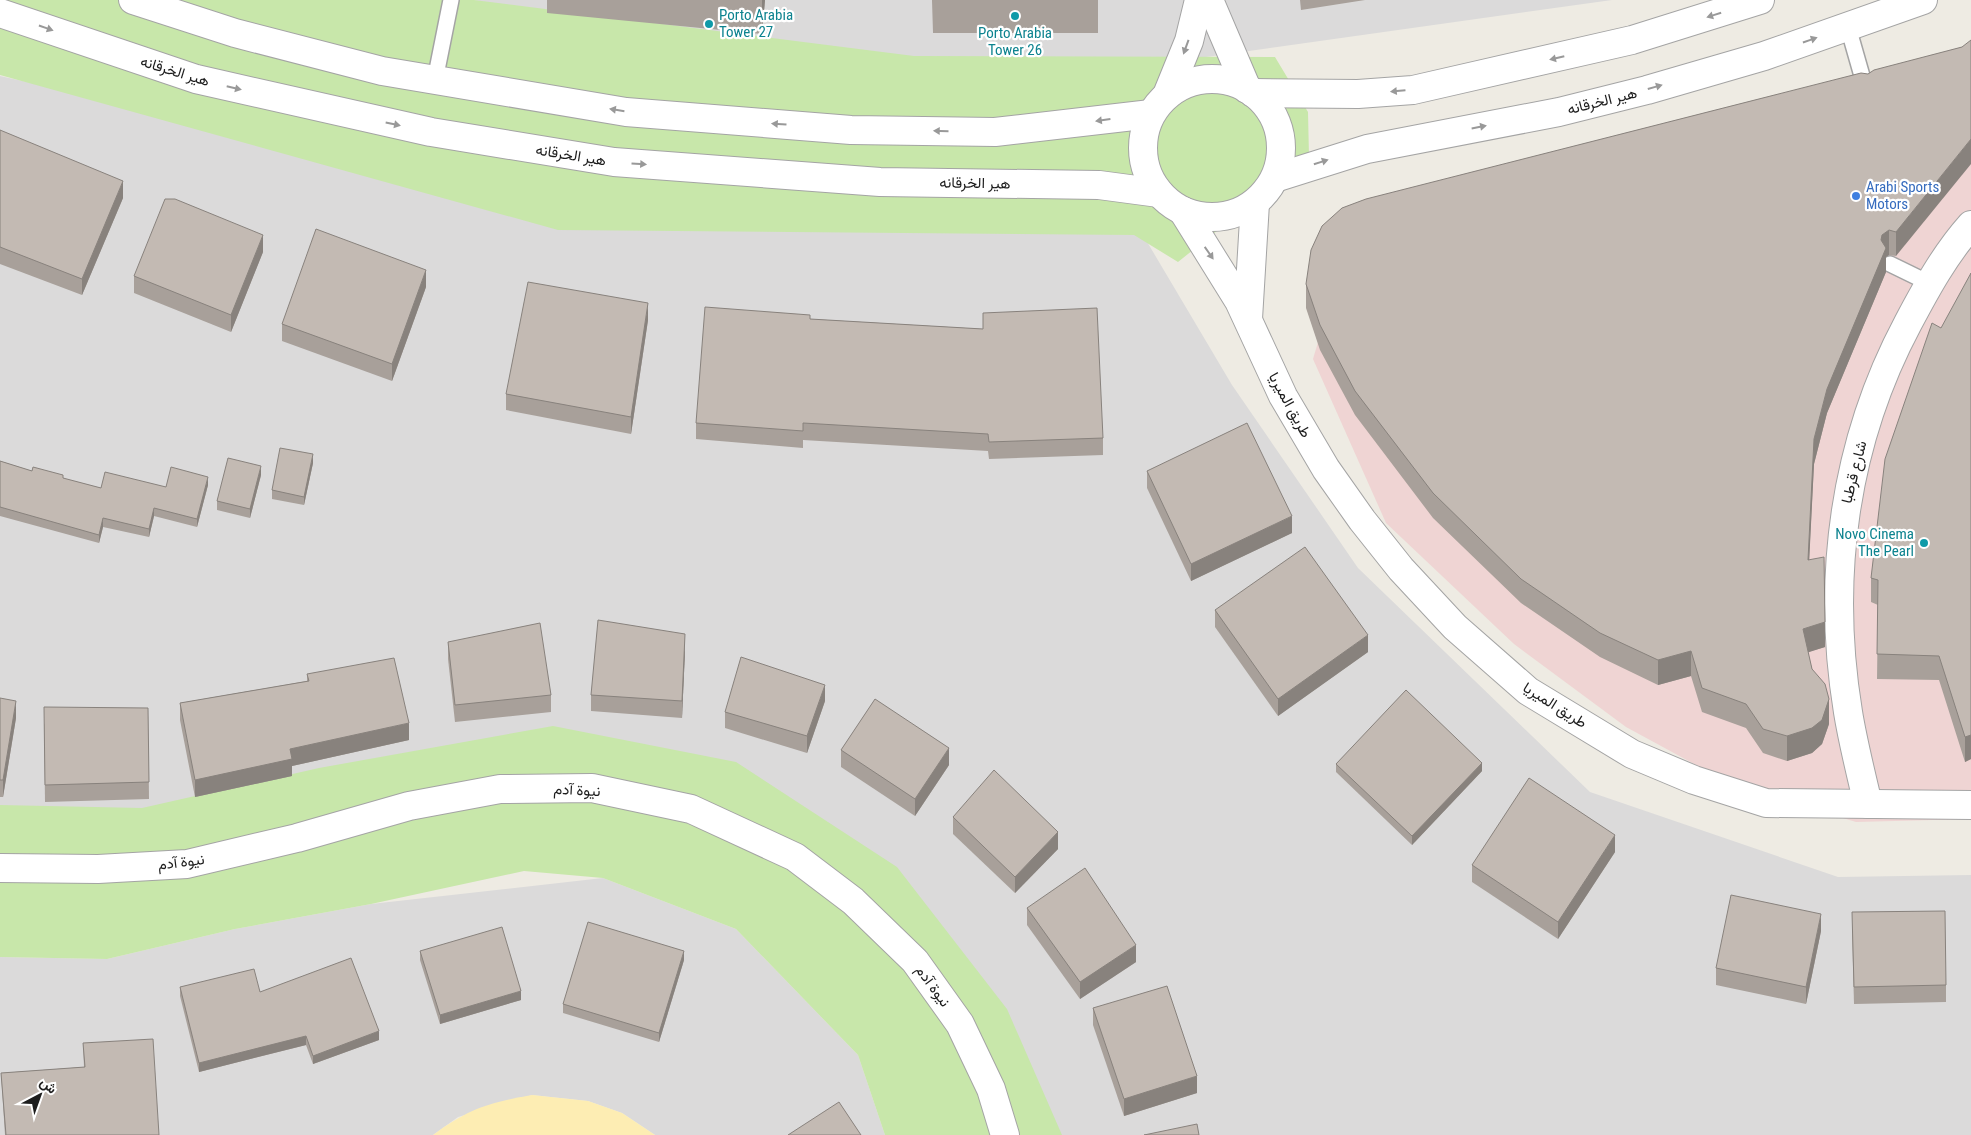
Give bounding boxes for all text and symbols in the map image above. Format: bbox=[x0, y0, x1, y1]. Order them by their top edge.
place label: Porto Arabia Tower 27 bbox=[719, 6, 793, 41]
marker: Porto Arabia Tower 26 bbox=[1009, 10, 1021, 22]
one-way arrow bbox=[1706, 12, 1721, 20]
marker: Porto Arabia Tower 27 bbox=[703, 18, 715, 30]
place label: Porto Arabia Tower 26 bbox=[978, 24, 1052, 59]
one-way arrow bbox=[39, 25, 54, 33]
one-way arrow bbox=[1803, 36, 1818, 43]
one-way arrow bbox=[1182, 40, 1190, 55]
street label: هير الخرقانه bbox=[138, 52, 212, 90]
one-way arrow bbox=[1549, 54, 1564, 62]
one-way arrow bbox=[1647, 83, 1662, 91]
one-way arrow bbox=[227, 84, 242, 92]
street label: هير الخرقانه bbox=[1565, 84, 1639, 118]
one-way arrow bbox=[1390, 87, 1406, 95]
one-way arrow bbox=[609, 106, 625, 114]
one-way arrow bbox=[1095, 116, 1111, 124]
one-way arrow bbox=[771, 119, 787, 127]
one-way arrow bbox=[385, 120, 400, 128]
one-way arrow bbox=[1472, 123, 1487, 131]
one-way arrow bbox=[933, 127, 949, 135]
street label: هير الخرقانه bbox=[534, 141, 608, 169]
one-way arrow bbox=[1313, 158, 1328, 166]
one-way arrow bbox=[632, 160, 648, 168]
street label: هير الخرقانه bbox=[939, 173, 1011, 193]
place label: Arabi Sports Motors bbox=[1866, 178, 1939, 213]
marker: Arabi Sports Motors bbox=[1850, 190, 1862, 202]
one-way arrow bbox=[1204, 246, 1214, 259]
street label: طريق الميريا bbox=[1264, 369, 1315, 442]
street label: شارع قرطبا bbox=[1838, 439, 1872, 506]
place label: Novo Cinema The Pearl bbox=[1835, 525, 1914, 560]
marker: Novo Cinema The Pearl bbox=[1918, 537, 1930, 549]
street label: طريق الميريا bbox=[1519, 678, 1590, 733]
street label: نيوة آدم bbox=[553, 780, 601, 801]
street label: نيوة آدم bbox=[156, 850, 206, 875]
street label: نيوة آدم bbox=[911, 962, 954, 1011]
north arrow bbox=[15, 1070, 65, 1120]
text: ش bbox=[36, 1074, 60, 1098]

